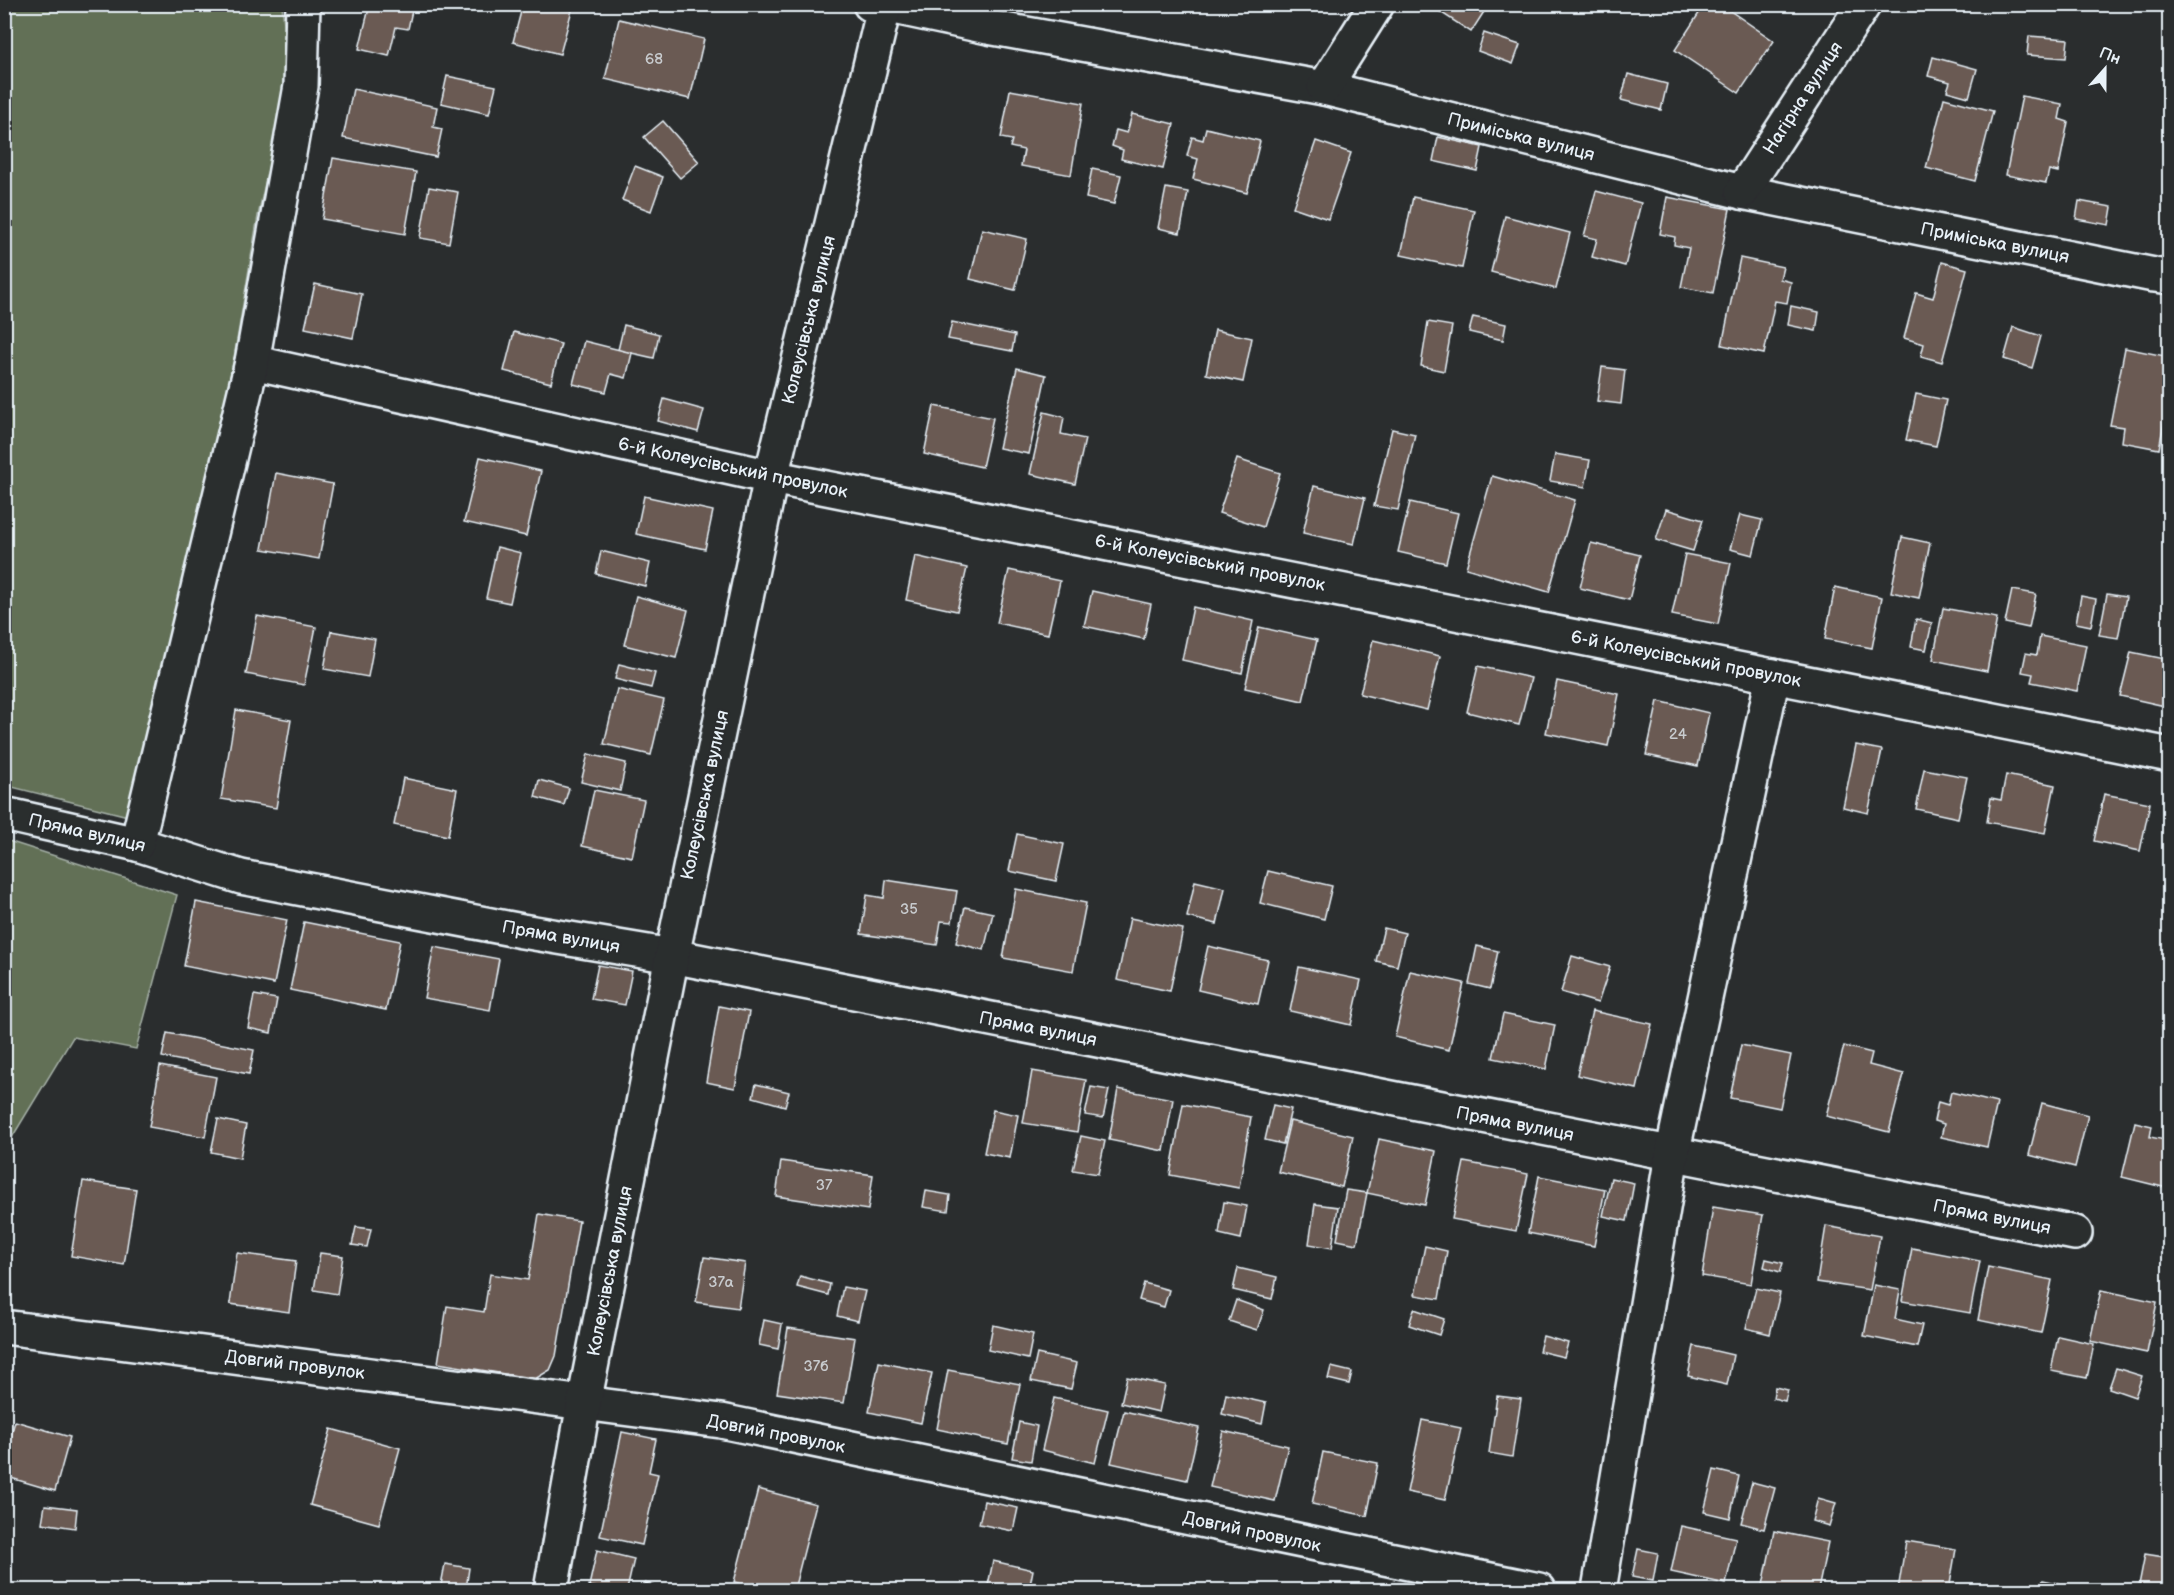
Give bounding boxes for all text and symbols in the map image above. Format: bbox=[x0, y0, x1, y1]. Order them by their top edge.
street label: Нагірна вулиця bbox=[1759, 38, 1847, 158]
north arrow bbox=[2075, 39, 2135, 99]
text: Пн bbox=[2096, 44, 2123, 69]
house number: 68 bbox=[645, 50, 663, 69]
street label: Приміська вулиця bbox=[1445, 109, 1597, 165]
street label: Приміська вулиця bbox=[1919, 218, 2071, 268]
street label: Колеусівська вулиця bbox=[778, 233, 840, 407]
street label: 6-й Колеусівський провулок bbox=[616, 433, 850, 503]
street label: 6-й Колеусівський провулок bbox=[1093, 530, 1327, 596]
street label: 6-й Колеусівський провулок bbox=[1569, 626, 1803, 692]
street label: Колеусівська вулиця bbox=[677, 708, 733, 882]
house number: 24 bbox=[1669, 725, 1687, 744]
street label: Пряма вулиця bbox=[26, 809, 148, 857]
house number: 35 bbox=[900, 900, 918, 919]
street label: Пряма вулиця bbox=[500, 916, 622, 958]
street label: Пряма вулиця bbox=[977, 1007, 1099, 1051]
street label: Пряма вулиця bbox=[1454, 1102, 1576, 1146]
house number: 37 bbox=[816, 1176, 833, 1195]
street label: Колеусівська вулиця bbox=[583, 1184, 637, 1358]
street label: Пряма вулиця bbox=[1931, 1195, 2053, 1239]
house number: 37а bbox=[708, 1273, 734, 1292]
street label: Довгий провулок bbox=[224, 1346, 366, 1384]
house number: 37б bbox=[804, 1357, 828, 1376]
street label: Довгий провулок bbox=[705, 1410, 847, 1458]
street label: Довгий провулок bbox=[1181, 1507, 1323, 1557]

